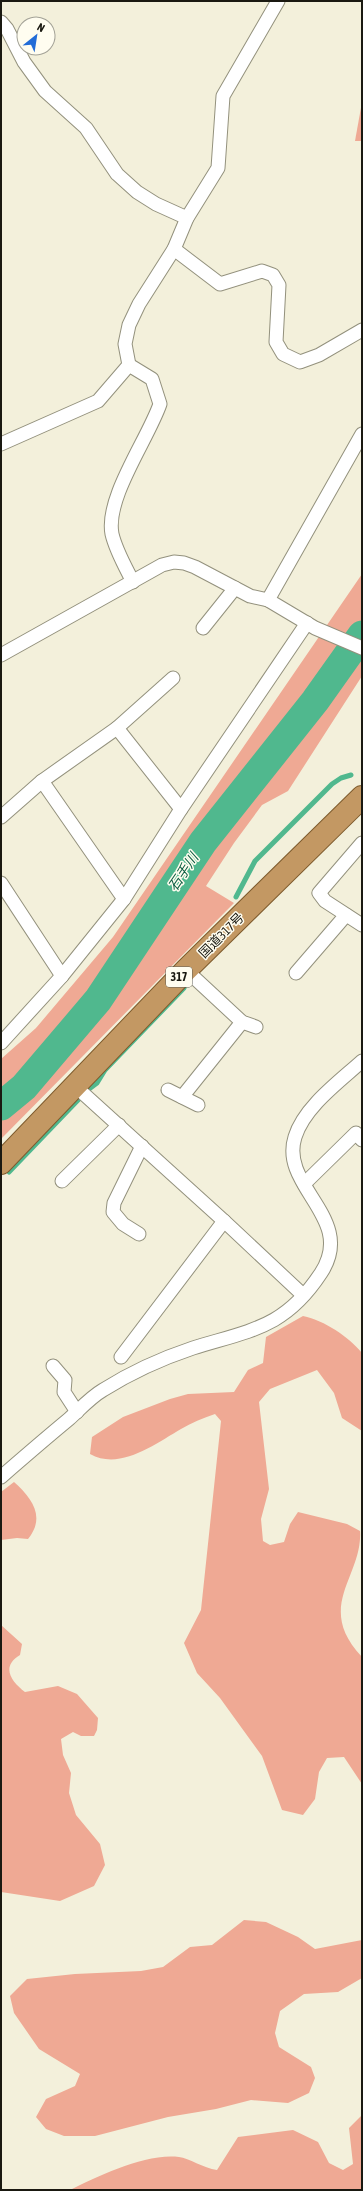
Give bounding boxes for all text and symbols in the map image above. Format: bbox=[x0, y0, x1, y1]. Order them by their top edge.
north arrow bbox=[16, 16, 56, 56]
text: N bbox=[35, 21, 47, 34]
water label: 石手川 bbox=[165, 848, 202, 894]
street label: 国道317号 bbox=[196, 910, 247, 961]
road number: 317 bbox=[166, 967, 192, 987]

